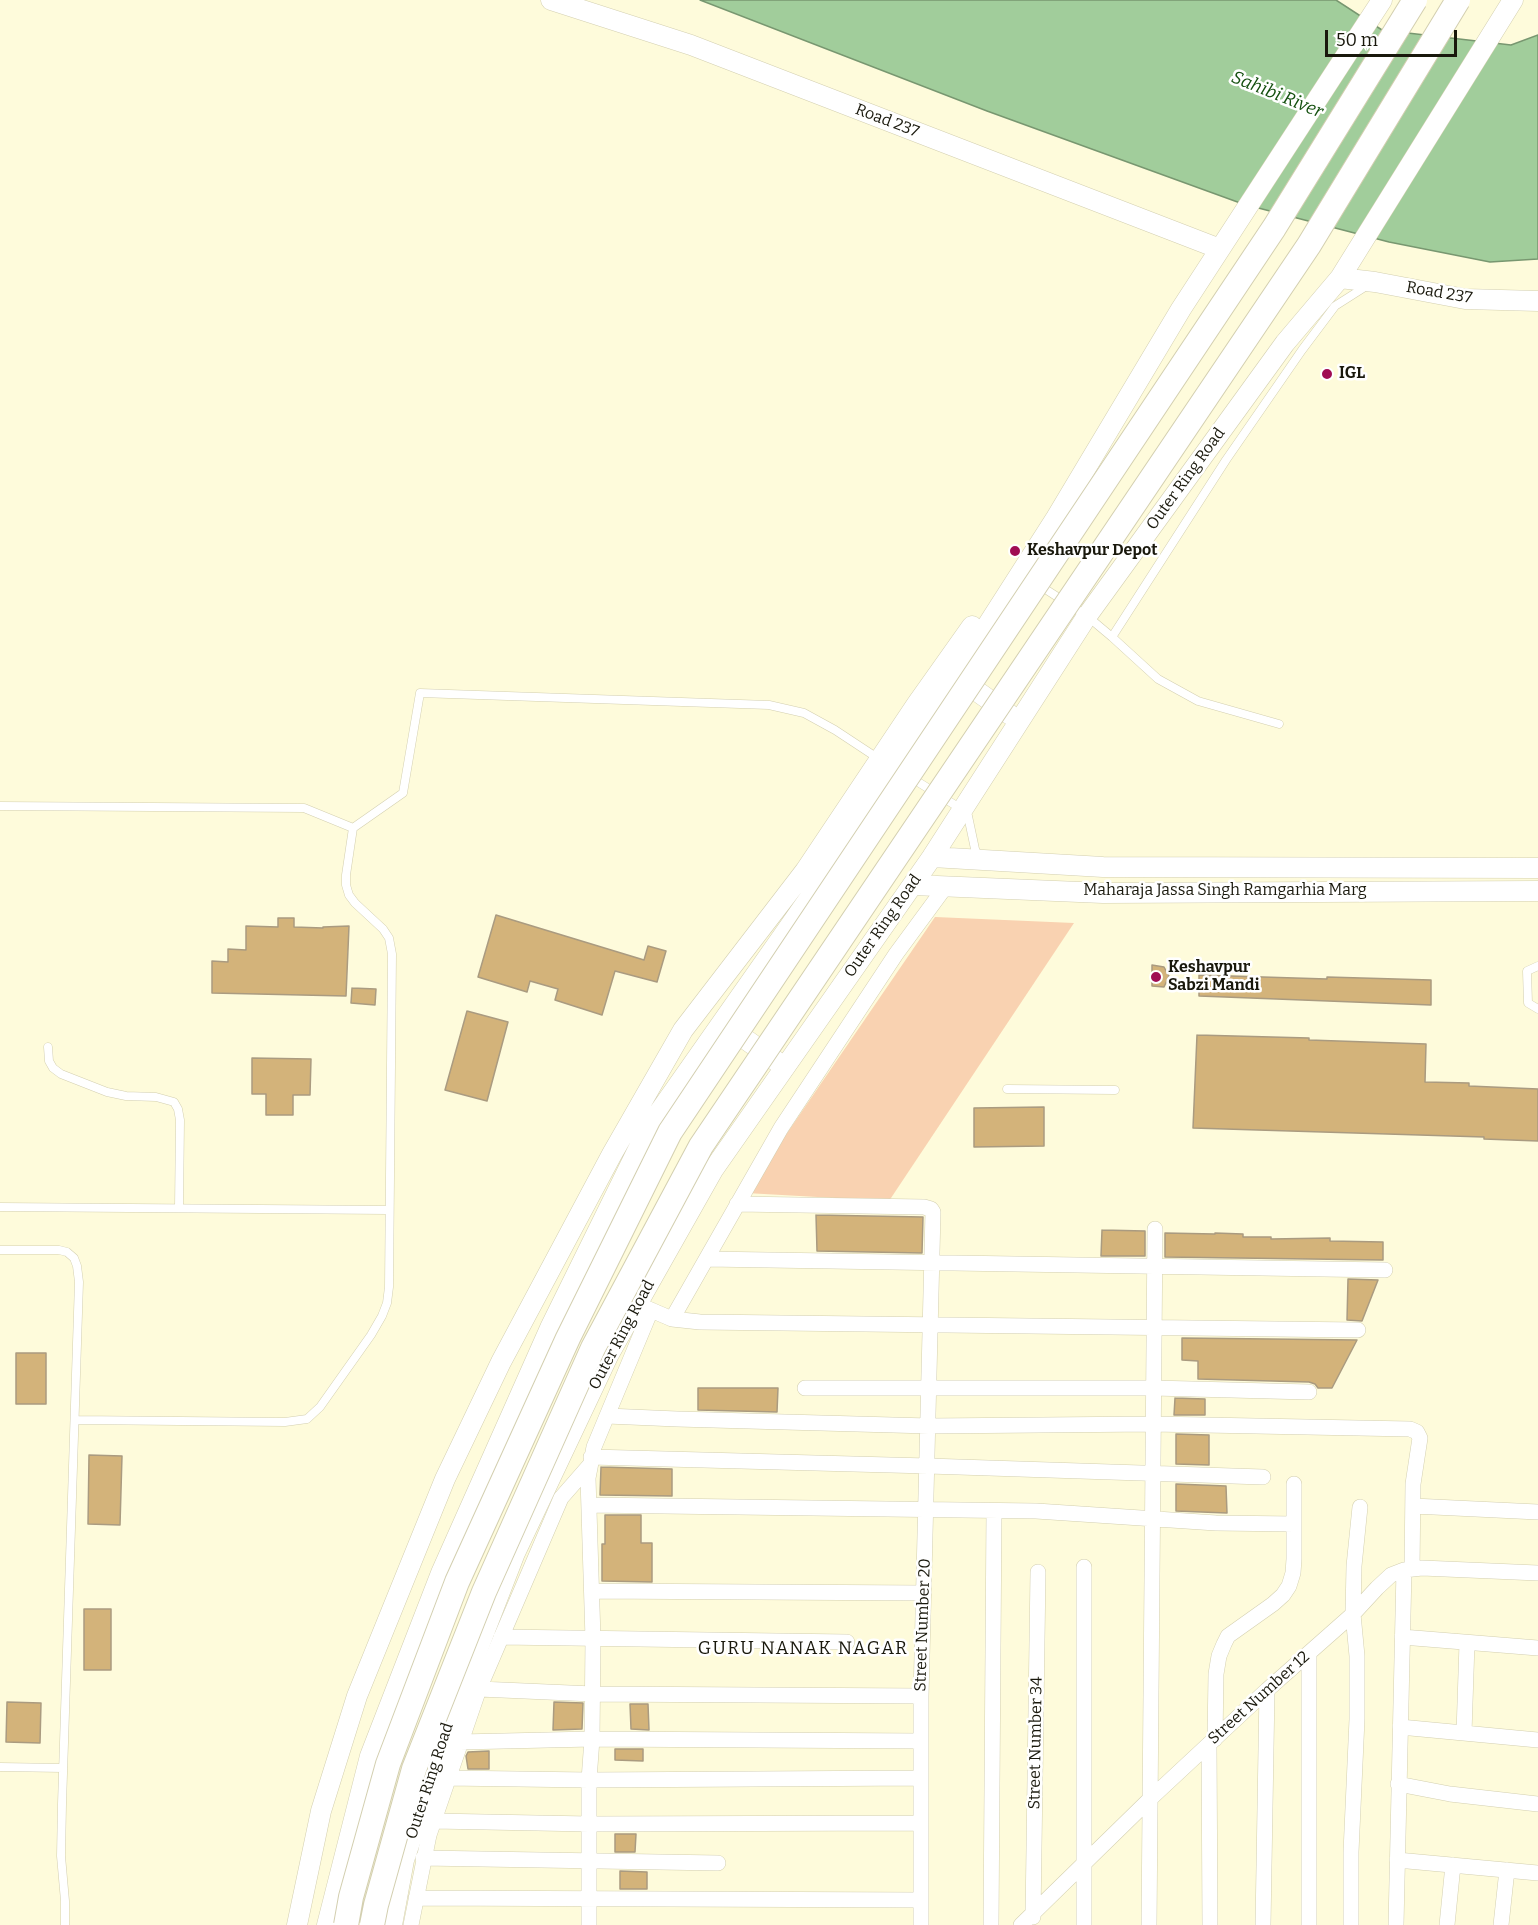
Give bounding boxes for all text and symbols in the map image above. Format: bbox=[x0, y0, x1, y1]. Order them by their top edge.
scale bar bbox=[1328, 18, 1460, 56]
text: 50 m bbox=[1336, 29, 1378, 51]
water label: Sahibi River bbox=[1228, 67, 1326, 123]
street label: Road 237 bbox=[852, 100, 922, 142]
street label: Road 237 bbox=[1405, 278, 1473, 308]
place label: IGL bbox=[1339, 364, 1365, 384]
marker: IGL bbox=[1320, 367, 1334, 381]
street label: Outer Ring Road bbox=[1143, 424, 1229, 534]
place label: Keshavpur Depot bbox=[1027, 541, 1158, 561]
marker: Keshavpur Depot bbox=[1008, 544, 1022, 558]
street label: Outer Ring Road bbox=[840, 871, 926, 981]
street label: Maharaja Jassa Singh Ramgarhia Marg bbox=[1083, 881, 1367, 901]
place label: Keshavpur Sabzi Mandi bbox=[1168, 958, 1260, 996]
marker: Keshavpur Sabzi Mandi bbox=[1149, 970, 1163, 984]
street label: Outer Ring Road bbox=[585, 1277, 659, 1393]
street label: Street Number 20 bbox=[911, 1558, 935, 1692]
district label: GURU NANAK NAGAR bbox=[698, 1638, 908, 1660]
street label: Street Number 12 bbox=[1204, 1647, 1314, 1749]
street label: Street Number 34 bbox=[1025, 1676, 1047, 1810]
street label: Outer Ring Road bbox=[402, 1720, 458, 1842]

